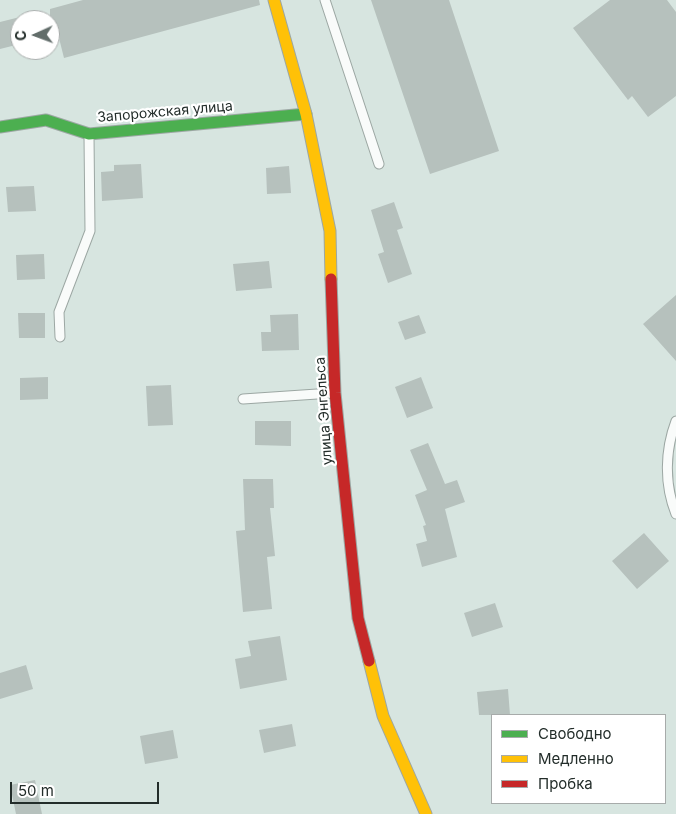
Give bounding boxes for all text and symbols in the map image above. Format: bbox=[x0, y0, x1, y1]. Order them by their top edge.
north arrow bbox=[10, 10, 60, 60]
text: С bbox=[12, 30, 29, 41]
street label: Запорожская улица bbox=[97, 98, 233, 126]
street label: улица Энгельса bbox=[312, 356, 336, 466]
legend bbox=[491, 714, 666, 804]
text: Свободно bbox=[538, 724, 612, 743]
text: Медленно bbox=[538, 749, 614, 768]
scale bar bbox=[12, 772, 161, 804]
text: Пробка bbox=[538, 774, 593, 793]
text: 50 m bbox=[18, 781, 54, 800]

